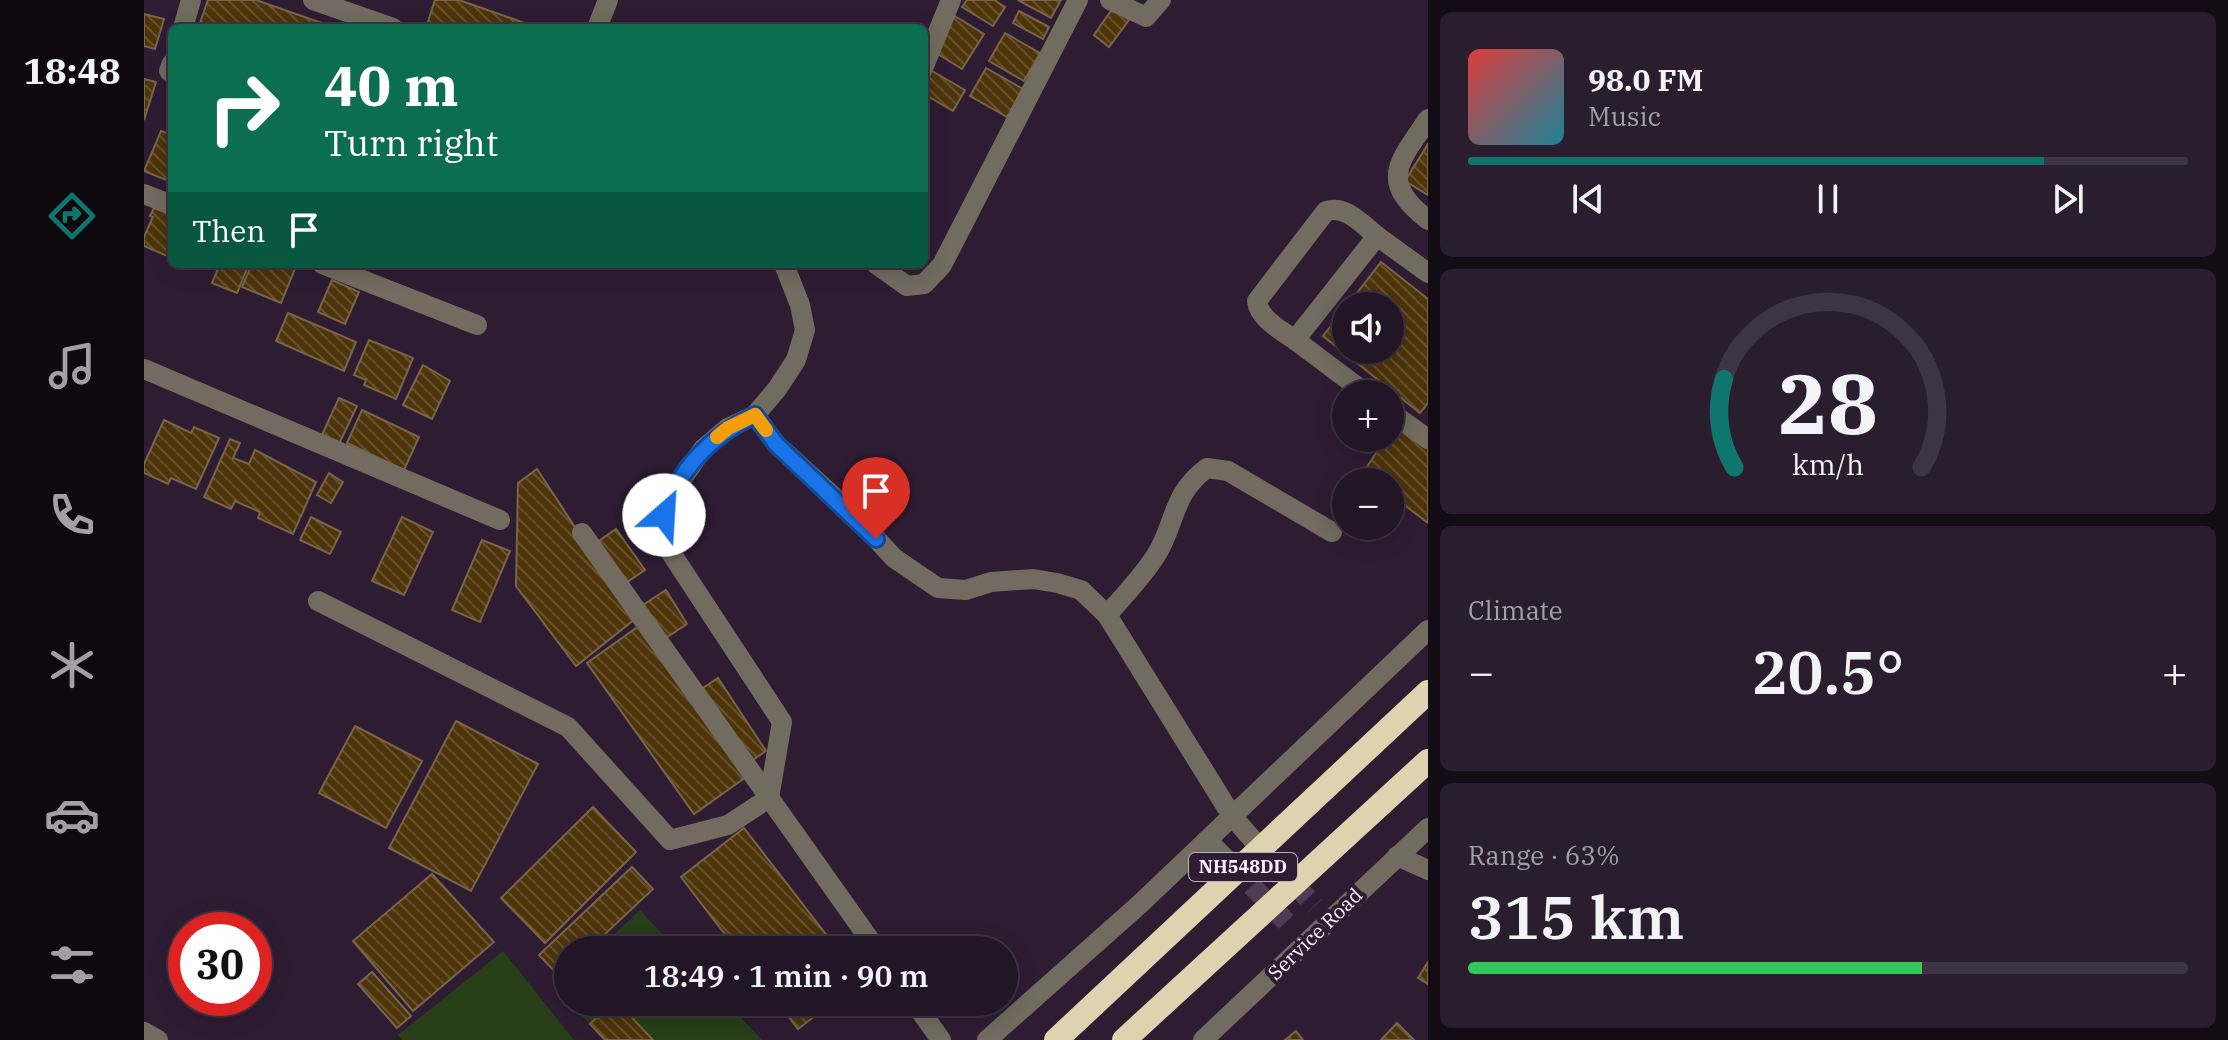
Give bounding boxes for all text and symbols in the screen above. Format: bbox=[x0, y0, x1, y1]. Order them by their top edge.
text: 18:48 bbox=[23, 47, 121, 94]
text: 40 m bbox=[324, 49, 459, 121]
icon: right bbox=[192, 56, 296, 160]
text: 98.0 FM bbox=[1588, 60, 1703, 99]
text: Music bbox=[1588, 99, 1661, 133]
text: Turn right bbox=[324, 119, 498, 166]
icon: previous bbox=[1566, 177, 1610, 221]
icon: pause bbox=[1806, 177, 1850, 221]
icon: next bbox=[2046, 177, 2090, 221]
icon: directions bbox=[44, 188, 100, 244]
icon: arrive bbox=[282, 208, 326, 252]
text: Then bbox=[192, 211, 266, 250]
map controls bbox=[1332, 292, 1404, 540]
button: sound bbox=[1332, 292, 1404, 364]
icon: music bbox=[44, 338, 100, 394]
text: 28 bbox=[1778, 348, 1878, 456]
button: + bbox=[1332, 380, 1404, 452]
text: km/h bbox=[1792, 446, 1864, 483]
pin bbox=[842, 457, 910, 539]
button: − bbox=[1332, 468, 1404, 540]
icon: arrive bbox=[854, 469, 898, 513]
position arrow bbox=[622, 473, 706, 557]
icon: phone bbox=[44, 487, 100, 543]
text: Climate bbox=[1468, 593, 1563, 627]
text: 20.5° bbox=[1752, 632, 1904, 711]
icon: climate bbox=[44, 637, 100, 693]
text: − bbox=[1468, 643, 1494, 700]
text: + bbox=[2162, 643, 2188, 700]
icon: car bbox=[44, 787, 100, 843]
text: Range · 63% bbox=[1468, 838, 1620, 872]
road number: NH548DD bbox=[1189, 853, 1297, 881]
text: 315 km bbox=[1468, 877, 1684, 956]
street label: Service Road bbox=[1261, 882, 1368, 986]
speed limit sign: 30 bbox=[168, 912, 272, 1016]
icon: filters bbox=[44, 937, 100, 993]
text: 18:49 · 1 min · 90 m bbox=[644, 956, 928, 995]

